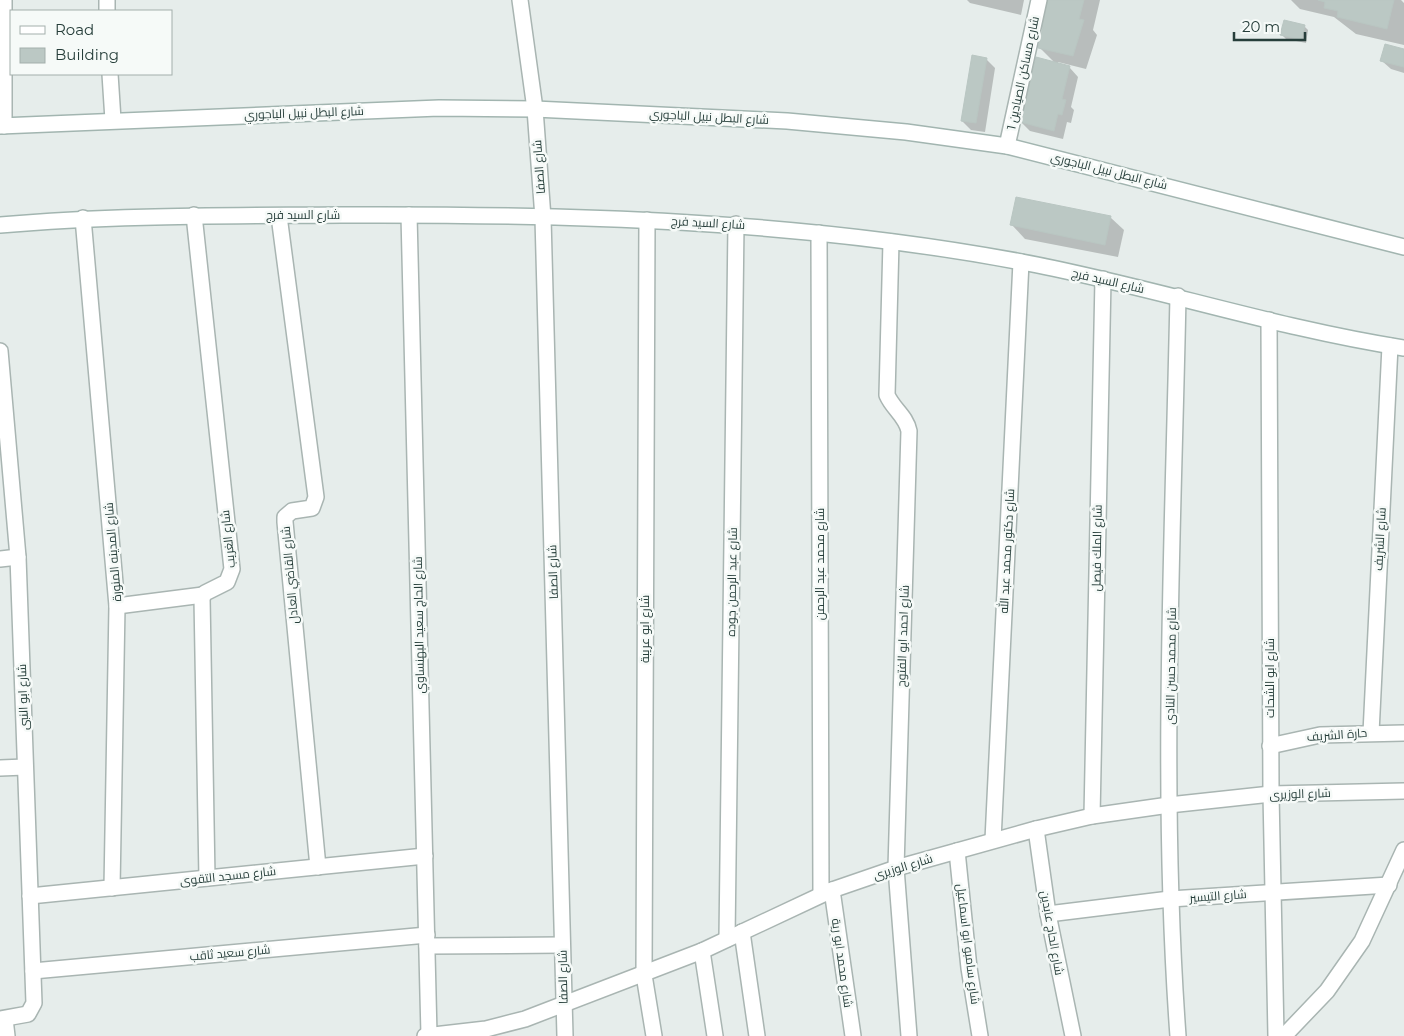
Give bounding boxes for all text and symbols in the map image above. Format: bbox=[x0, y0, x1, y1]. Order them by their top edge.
legend bbox=[10, 10, 172, 75]
scale bar bbox=[1234, 10, 1305, 42]
street label: شارع مساكن الصيادين 1 bbox=[1003, 15, 1043, 131]
text: 20 m bbox=[1242, 17, 1280, 36]
text: Road bbox=[55, 20, 94, 39]
text: Building bbox=[55, 45, 119, 64]
street label: شارع البطل نبيل الباجوري bbox=[244, 103, 364, 125]
street label: شارع البطل نبيل الباجوري bbox=[649, 106, 769, 130]
street label: شارع الصفا bbox=[529, 139, 549, 195]
street label: شارع البطل نبيل الباجوري bbox=[1048, 149, 1169, 195]
street label: شارع السيد فرج bbox=[266, 207, 340, 223]
street label: شارع السيد فرج bbox=[671, 213, 746, 233]
street label: شارع السيد فرج bbox=[1070, 265, 1146, 297]
street label: شارع دكتور محمد عبد الله bbox=[996, 488, 1018, 614]
street label: شارع المدينه المنورة bbox=[101, 502, 125, 602]
street label: شارع الملك فيصل bbox=[1088, 504, 1106, 592]
street label: شارع الشريف bbox=[1370, 507, 1390, 571]
street label: شارع محمد عبد الرحمن bbox=[812, 508, 828, 620]
street label: شارع الغريب bbox=[217, 509, 239, 569]
street label: شارع القاضي العادل bbox=[278, 525, 304, 624]
street label: شارع عبد الرحمن جوده bbox=[723, 527, 741, 637]
street label: شارع الصفا bbox=[544, 544, 562, 599]
street label: شارع الحاج سعيد البهنساوي bbox=[410, 556, 430, 694]
street label: شارع احمد ابو الفتوح bbox=[893, 585, 913, 687]
street label: شارع ابو عريبة bbox=[637, 595, 653, 663]
street label: شارع محمد حسن النادى bbox=[1162, 607, 1180, 725]
street label: شارع ابو الشحات bbox=[1262, 638, 1278, 718]
street label: شارع ابو النبى bbox=[14, 664, 32, 730]
street label: حارة الشريف bbox=[1306, 725, 1368, 744]
street label: شارع الوزيرى bbox=[1269, 785, 1331, 803]
street label: شارع الوزيرى bbox=[871, 850, 935, 884]
street label: شارع مسجد التقوى bbox=[179, 863, 277, 889]
street label: شارع سامبو ابو اسماعيل bbox=[953, 883, 983, 1005]
street label: شارع التيسير bbox=[1188, 886, 1247, 906]
street label: شارع الحاج عابدين bbox=[1037, 889, 1067, 977]
street label: شارع محمد ابو رية bbox=[828, 917, 856, 1009]
street label: شارع سعيد ثاقب bbox=[189, 942, 271, 964]
street label: شارع الصفا bbox=[555, 950, 571, 1004]

